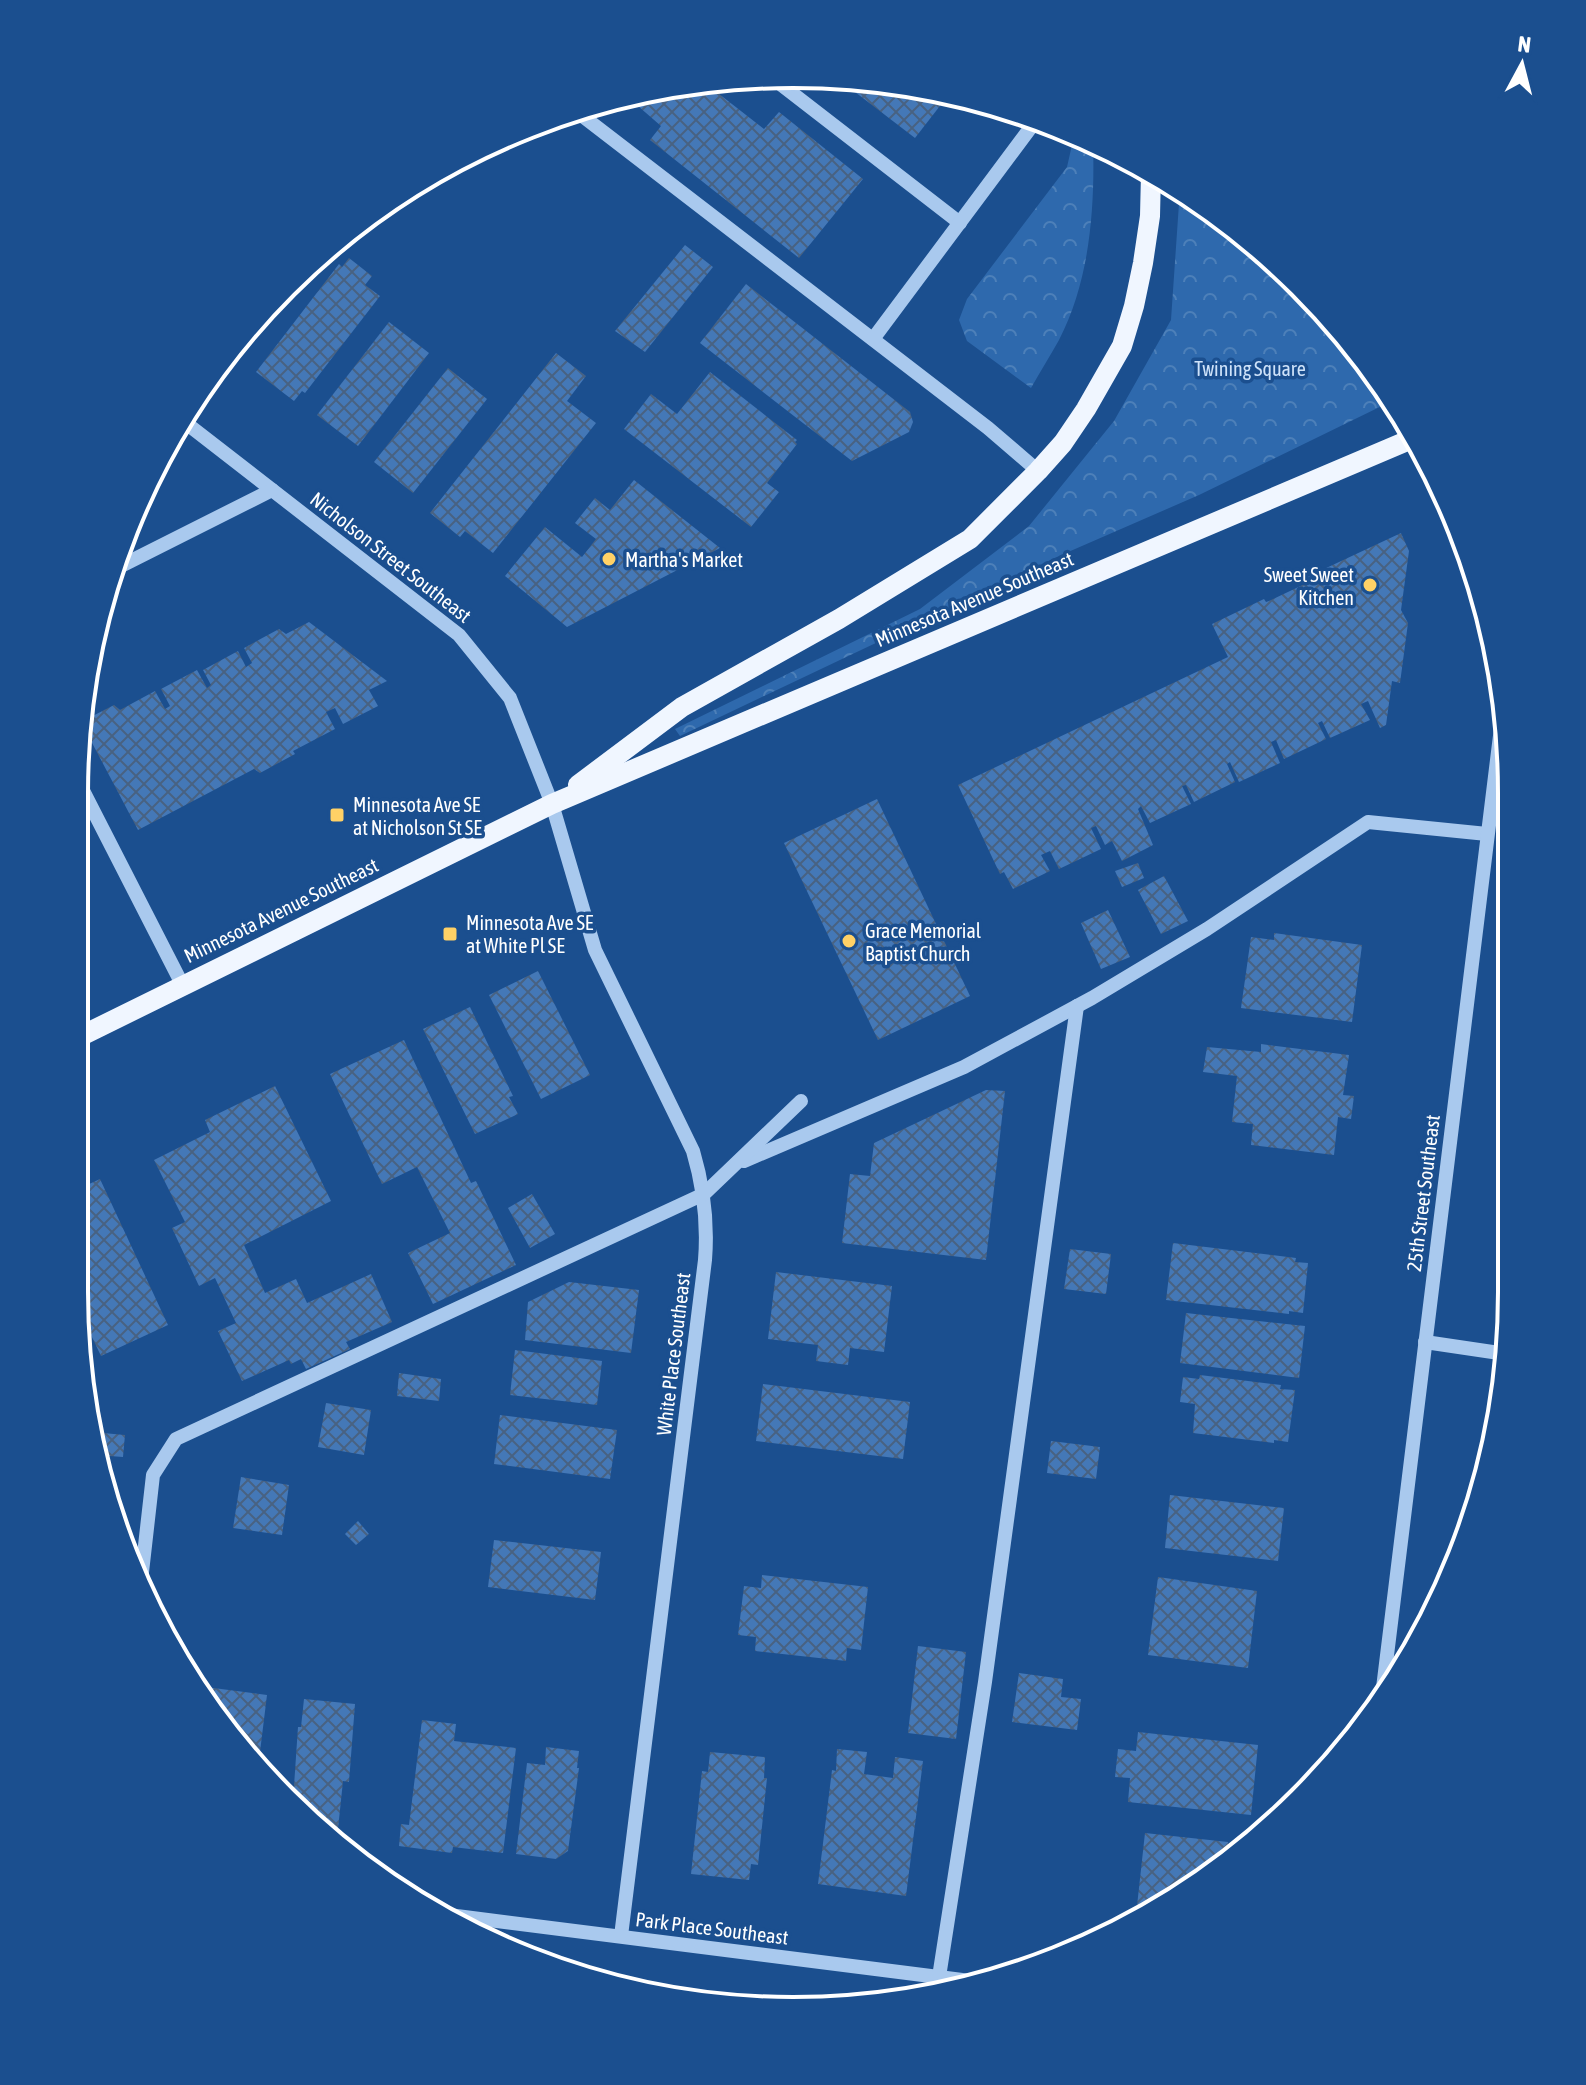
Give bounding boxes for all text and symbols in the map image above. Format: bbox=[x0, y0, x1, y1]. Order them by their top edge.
north arrow bbox=[1482, 24, 1562, 104]
text: N bbox=[1516, 30, 1532, 58]
park label: Twining Square bbox=[1194, 357, 1306, 380]
street label: Nicholson Street Southeast bbox=[306, 487, 476, 627]
street label: Minnesota Avenue Southeast bbox=[871, 547, 1077, 651]
place label: Martha's Market bbox=[625, 548, 743, 571]
marker: Martha's Market bbox=[600, 550, 618, 568]
place label: Sweet Sweet Kitchen bbox=[1264, 563, 1354, 609]
marker: Sweet Sweet Kitchen bbox=[1361, 576, 1379, 594]
place label: Minnesota Ave SE at Nicholson St SE bbox=[353, 793, 482, 839]
marker: Minnesota Ave SE at Nicholson St SE bbox=[328, 806, 346, 824]
street label: Minnesota Avenue Southeast bbox=[180, 853, 382, 967]
place label: Minnesota Ave SE at White Pl SE bbox=[466, 911, 594, 957]
place label: Grace Memorial Baptist Church bbox=[865, 919, 982, 965]
marker: Minnesota Ave SE at White Pl SE bbox=[441, 925, 459, 943]
marker: Grace Memorial Baptist Church bbox=[840, 932, 858, 950]
street label: 25th Street Southeast bbox=[1402, 1113, 1444, 1273]
street label: White Place Southeast bbox=[652, 1271, 694, 1437]
street label: Park Place Southeast bbox=[634, 1907, 790, 1949]

